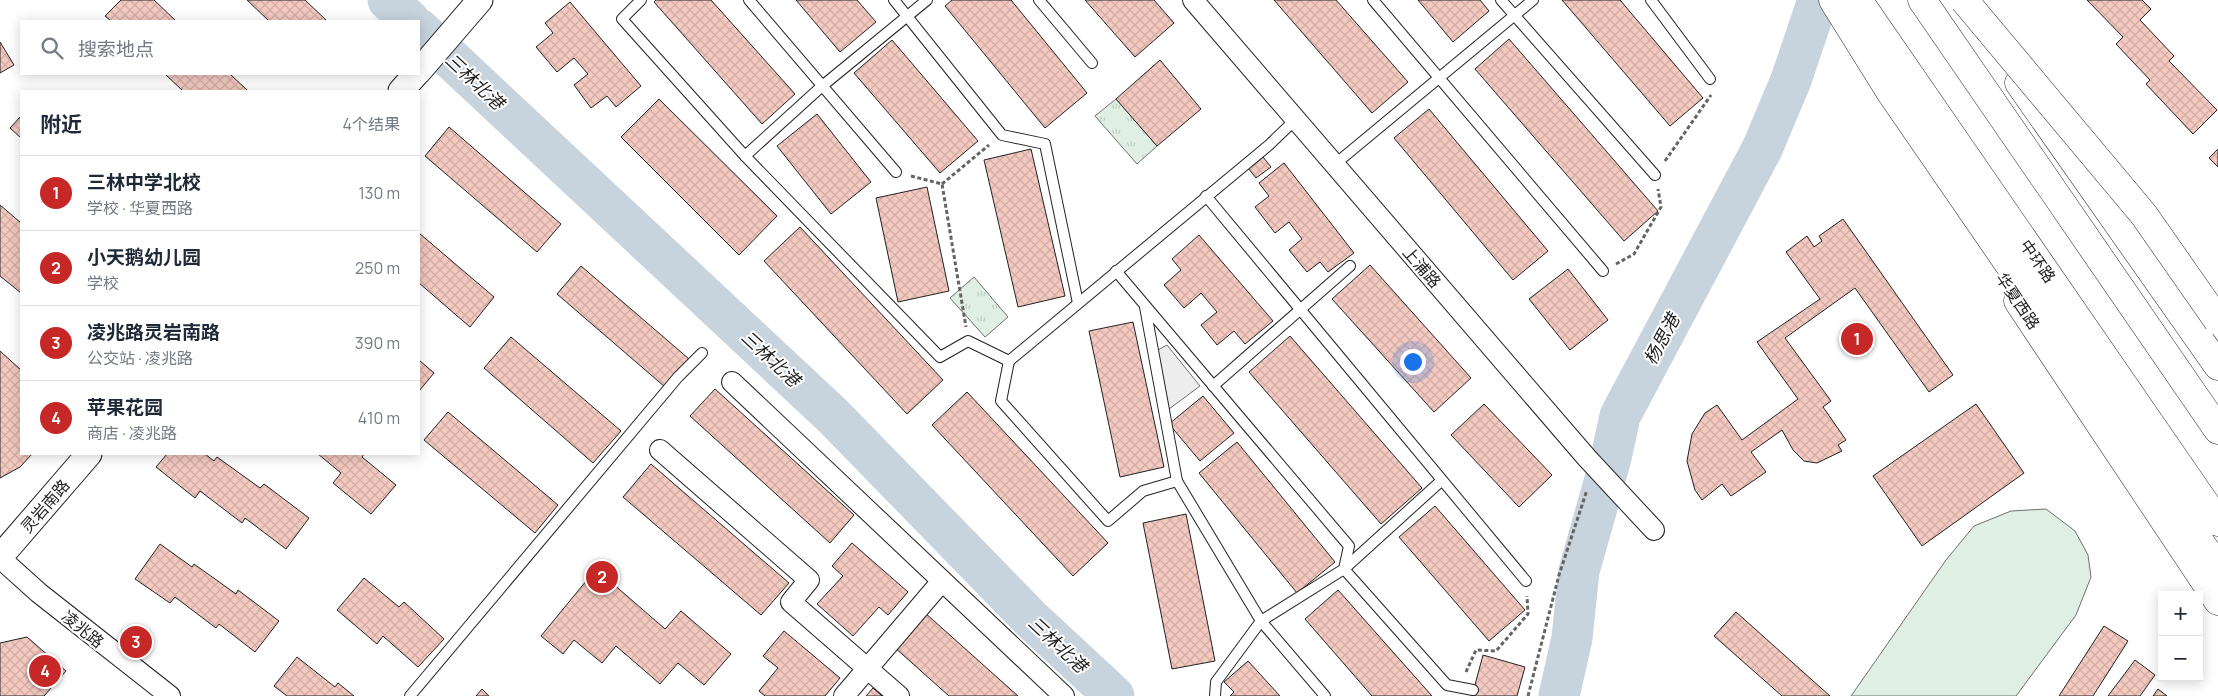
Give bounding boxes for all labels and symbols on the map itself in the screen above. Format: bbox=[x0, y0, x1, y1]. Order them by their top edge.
water label: 三林北港 bbox=[440, 48, 512, 116]
street label: 中环路 bbox=[2015, 235, 2061, 287]
street label: 上浦路 bbox=[1398, 242, 1446, 292]
street label: 华夏西路 bbox=[1991, 268, 2045, 334]
water label: 杨思港 bbox=[1638, 307, 1686, 368]
pin: 1 bbox=[1841, 320, 1873, 358]
water label: 三林北港 bbox=[736, 325, 808, 393]
your location bbox=[1400, 349, 1426, 375]
street label: 灵岩南路 bbox=[16, 475, 74, 537]
pin: 2 bbox=[586, 558, 618, 596]
street label: 凌兆路 bbox=[57, 605, 109, 653]
water label: 三林北港 bbox=[1023, 611, 1095, 679]
pin: 3 bbox=[120, 623, 152, 661]
pin: 4 bbox=[29, 652, 61, 690]

